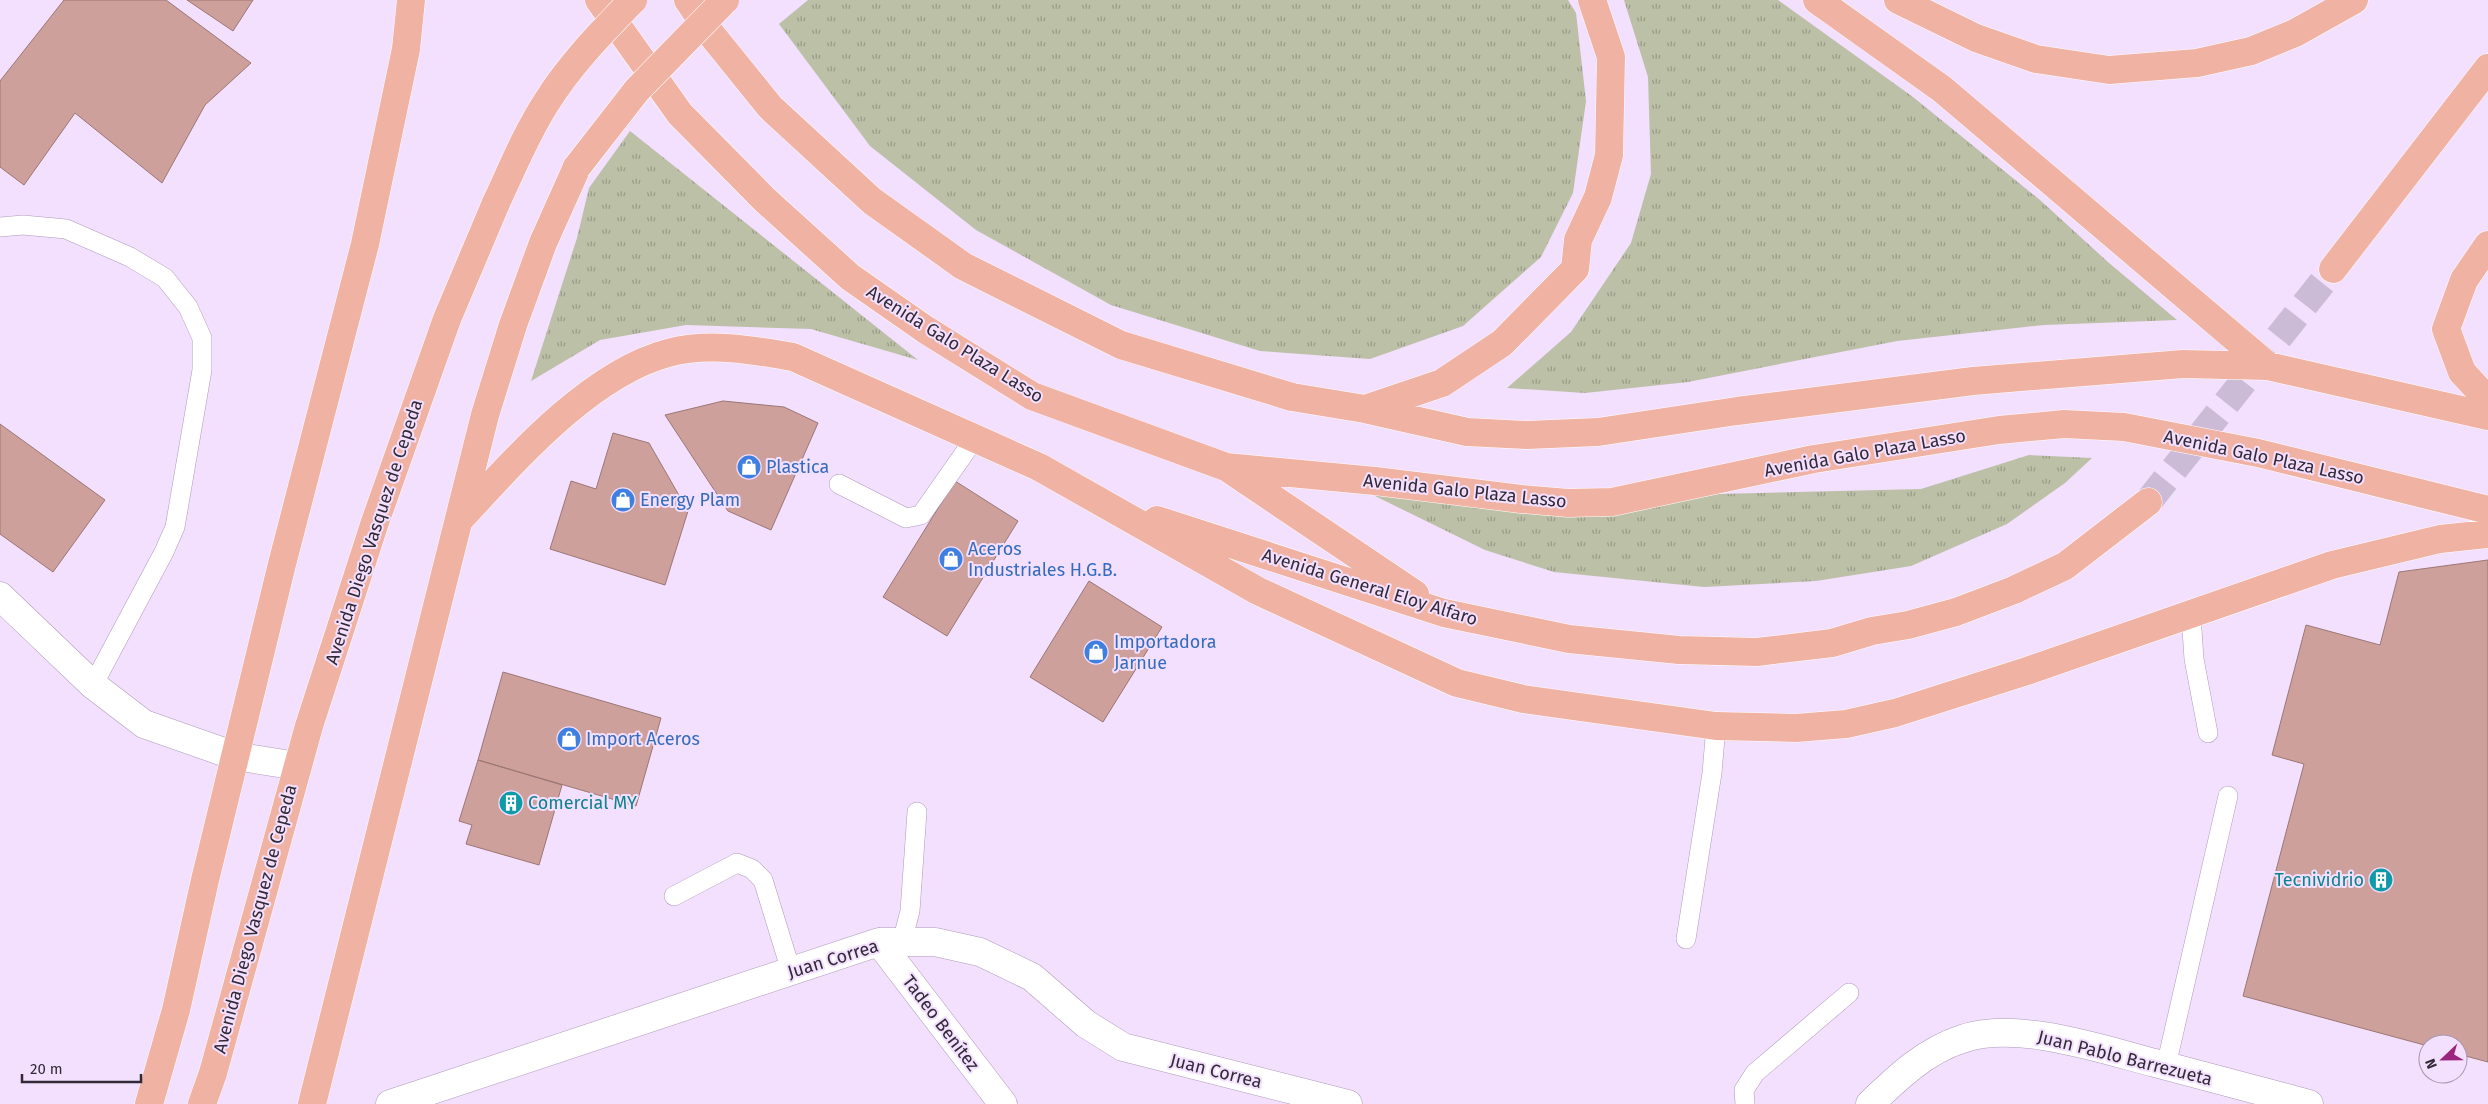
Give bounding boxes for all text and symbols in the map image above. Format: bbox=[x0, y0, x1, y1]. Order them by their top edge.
street label: Avenida Galo Plaza Lasso bbox=[863, 281, 1047, 407]
street label: Avenida Diego Vasquez de Cepeda bbox=[321, 397, 427, 667]
street label: Avenida Galo Plaza Lasso bbox=[1763, 424, 1967, 482]
street label: Avenida Galo Plaza Lasso bbox=[2162, 425, 2366, 489]
shop icon: Plastica bbox=[736, 454, 762, 480]
place label: Plastica bbox=[766, 456, 829, 478]
street label: Avenida Galo Plaza Lasso bbox=[1362, 469, 1568, 513]
shop icon: Energy Plam bbox=[610, 487, 636, 513]
place label: Energy Plam bbox=[640, 489, 740, 511]
place label: Aceros Industriales H.G.B. bbox=[968, 538, 1117, 581]
street label: Avenida General Eloy Alfaro bbox=[1260, 544, 1480, 630]
shop icon: Aceros Industriales H.G.B. bbox=[938, 546, 964, 572]
place label: Importadora Jarnue bbox=[1114, 631, 1216, 674]
shop icon: Importadora Jarnue bbox=[1083, 639, 1109, 665]
shop icon: Import Aceros bbox=[556, 726, 582, 752]
place label: Import Aceros bbox=[586, 728, 700, 750]
street label: Avenida Diego Vasquez de Cepeda bbox=[208, 782, 302, 1056]
building icon: Comercial MY bbox=[498, 790, 524, 816]
place label: Comercial MY bbox=[528, 792, 637, 814]
building icon: Tecnividrio bbox=[2368, 867, 2394, 893]
place label: Tecnividrio bbox=[2274, 869, 2364, 891]
street label: Juan Correa bbox=[785, 935, 881, 983]
street label: Tadeo Benítez bbox=[898, 971, 984, 1075]
street label: Juan Pablo Barrezueta bbox=[2035, 1026, 2215, 1090]
north arrow bbox=[2418, 1034, 2468, 1084]
street label: Juan Correa bbox=[1168, 1049, 1264, 1093]
scale bar bbox=[22, 1052, 141, 1084]
text: N bbox=[2422, 1056, 2441, 1071]
text: 20 m bbox=[30, 1060, 63, 1078]

